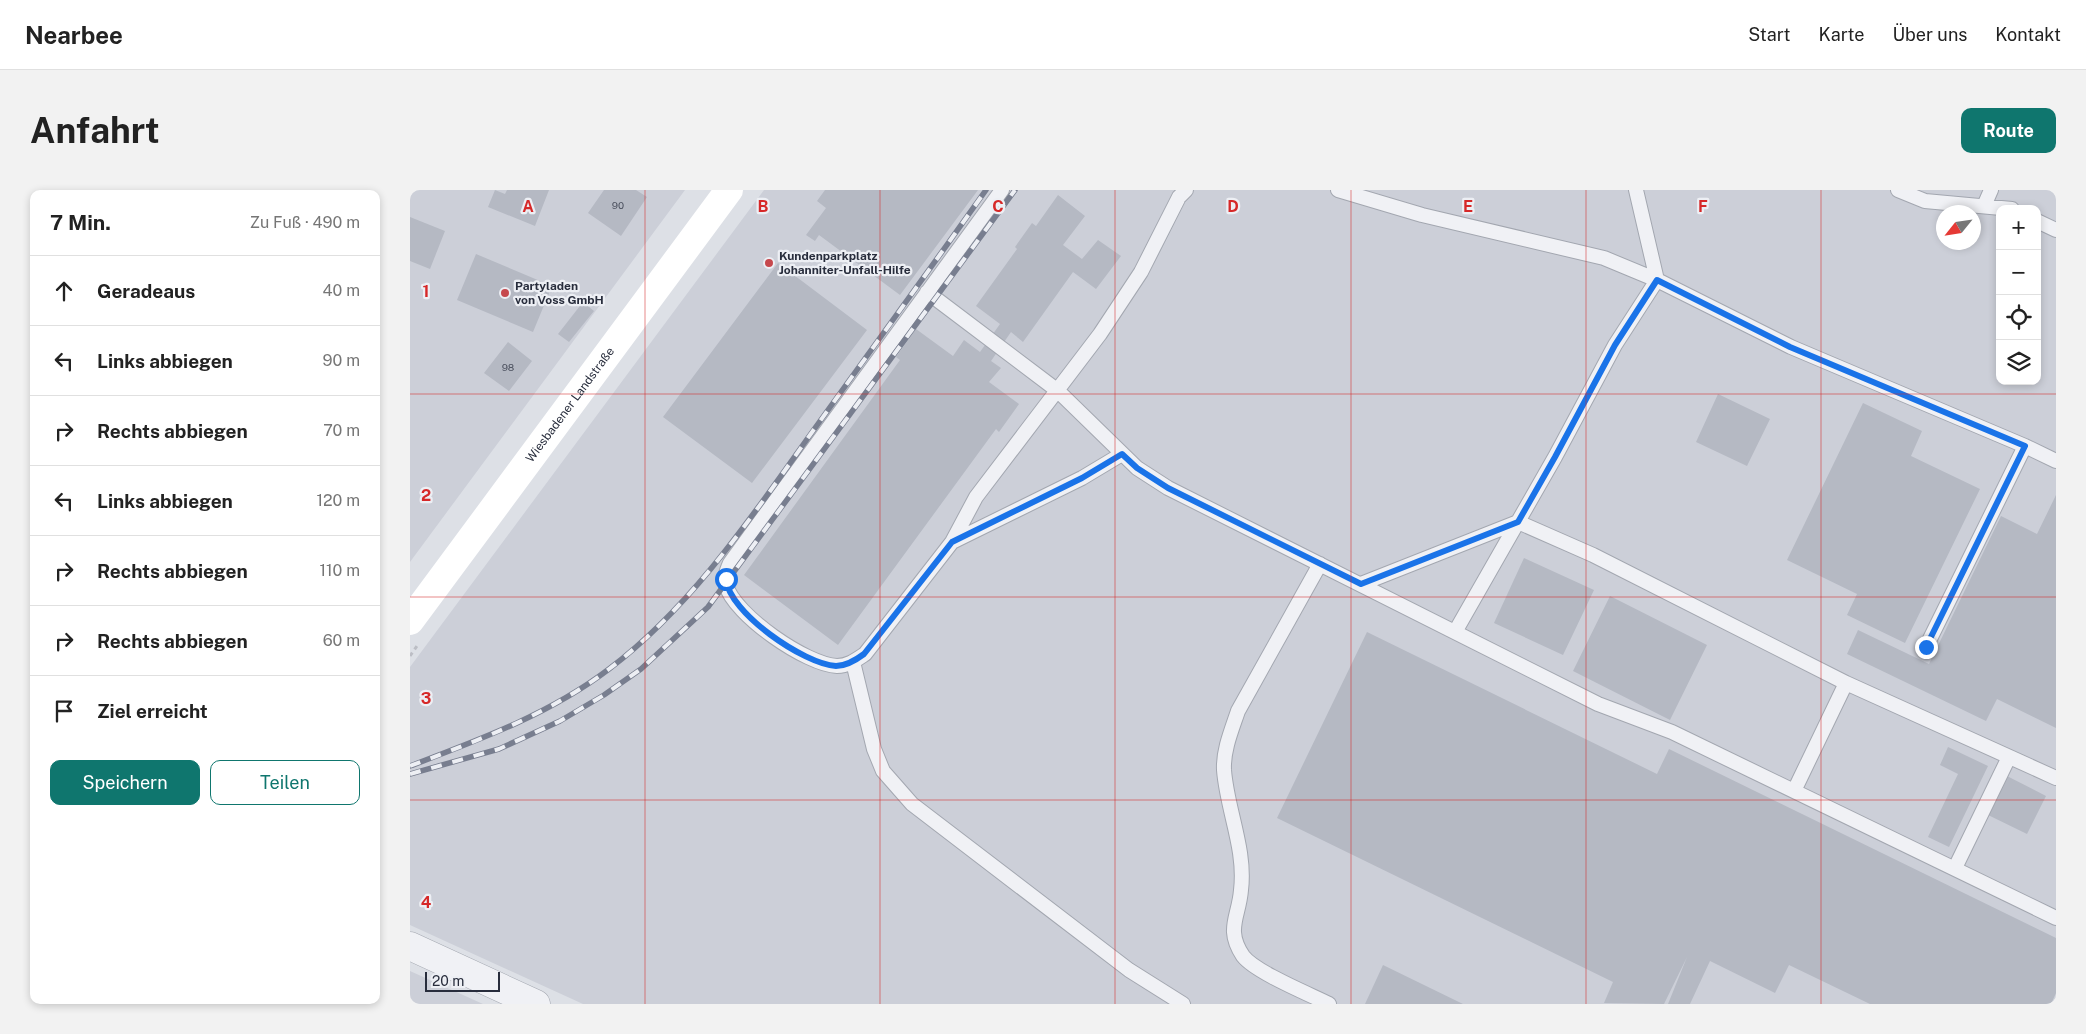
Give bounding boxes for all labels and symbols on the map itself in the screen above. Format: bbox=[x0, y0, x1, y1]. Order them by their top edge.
text: A bbox=[522, 197, 534, 216]
text: B bbox=[758, 197, 769, 216]
text: C bbox=[992, 197, 1004, 216]
text: D bbox=[1227, 197, 1239, 216]
text: E bbox=[1463, 197, 1473, 216]
text: F bbox=[1698, 197, 1708, 216]
house number: 90 bbox=[612, 199, 624, 211]
north arrow bbox=[1936, 205, 1981, 250]
place label: Kundenparkplatz Johanniter-Unfall-Hilfe bbox=[779, 249, 911, 277]
marker: Kundenparkplatz Johanniter-Unfall-Hilfe bbox=[763, 257, 775, 269]
place label: Partyladen von Voss GmbH bbox=[515, 279, 604, 307]
text: 1 bbox=[423, 282, 429, 301]
marker: Partyladen von Voss GmbH bbox=[499, 287, 511, 299]
street label: Wiesbadener Landstraße bbox=[523, 344, 617, 465]
house number: 98 bbox=[502, 361, 514, 373]
text: 2 bbox=[421, 486, 431, 505]
route start bbox=[715, 568, 738, 591]
route end bbox=[1915, 636, 1938, 659]
text: 3 bbox=[421, 689, 431, 708]
text: 4 bbox=[421, 893, 432, 912]
scale bar bbox=[425, 969, 500, 992]

